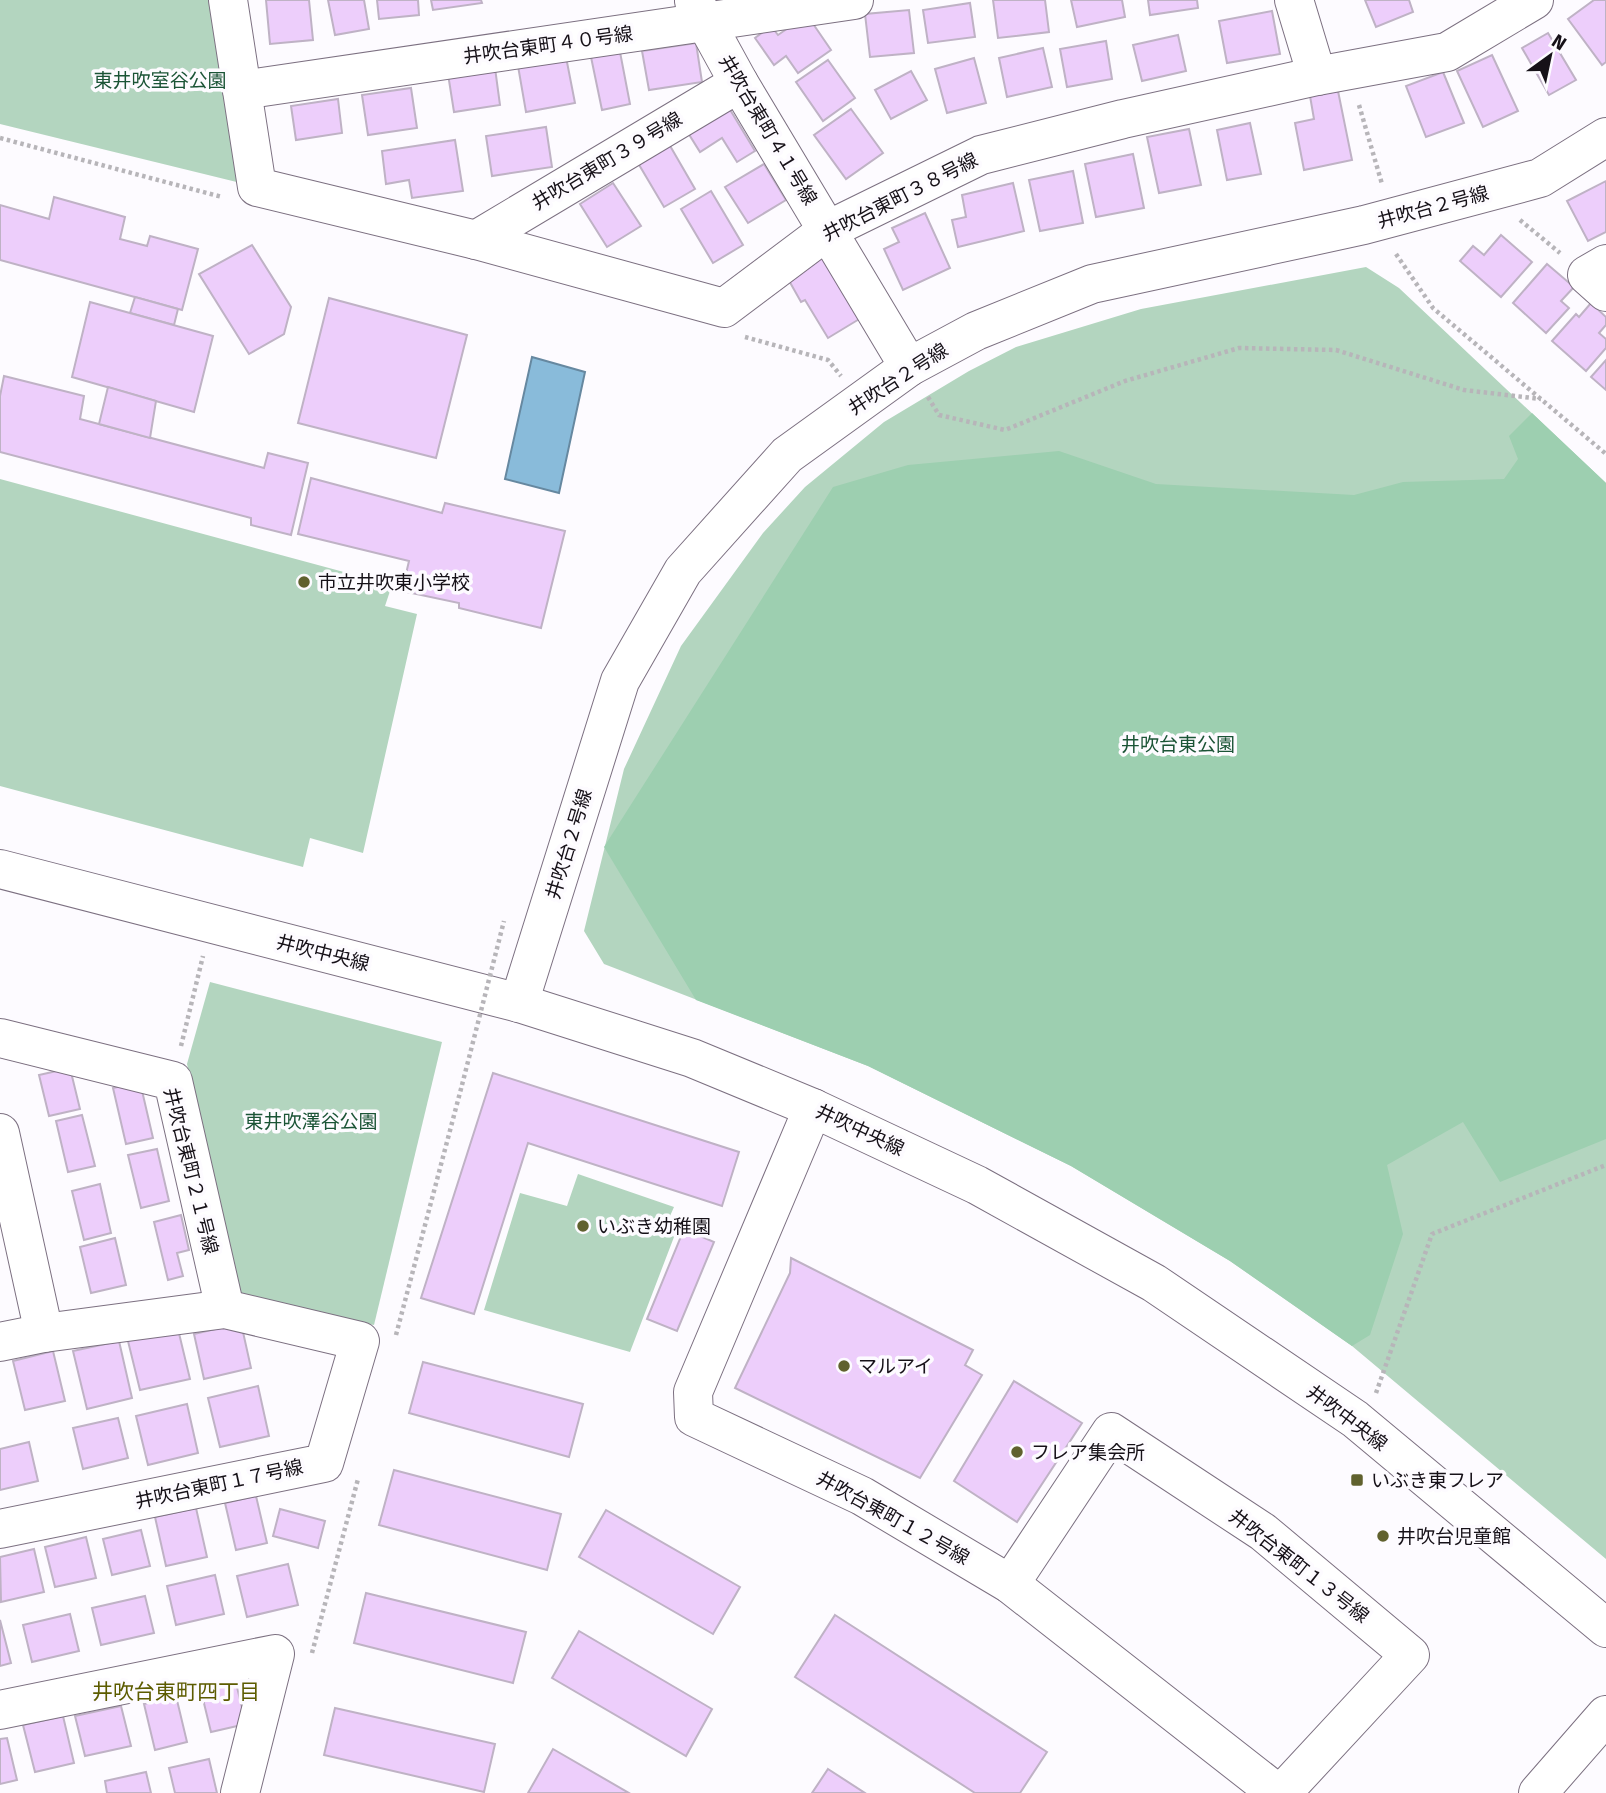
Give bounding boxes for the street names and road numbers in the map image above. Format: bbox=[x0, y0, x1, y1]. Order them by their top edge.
street label: 井吹台東町４０号線 bbox=[462, 22, 634, 68]
street label: 井吹台東町４１号線 bbox=[714, 51, 822, 209]
street label: 井吹台東町３９号線 bbox=[528, 107, 686, 215]
street label: 井吹台東町３８号線 bbox=[819, 148, 981, 246]
street label: 井吹台２号線 bbox=[1375, 181, 1491, 233]
street label: 井吹台２号線 bbox=[844, 338, 952, 420]
street label: 井吹台２号線 bbox=[541, 786, 597, 902]
street label: 井吹中央線 bbox=[274, 930, 372, 976]
street label: 井吹台東町２１号線 bbox=[159, 1085, 223, 1257]
street label: 井吹中央線 bbox=[812, 1099, 908, 1161]
street label: 井吹中央線 bbox=[1302, 1380, 1392, 1456]
street label: 井吹台東町１７号線 bbox=[133, 1455, 305, 1513]
street label: 井吹台東町１２号線 bbox=[813, 1466, 973, 1570]
street label: 井吹台東町１３号線 bbox=[1225, 1504, 1373, 1628]

